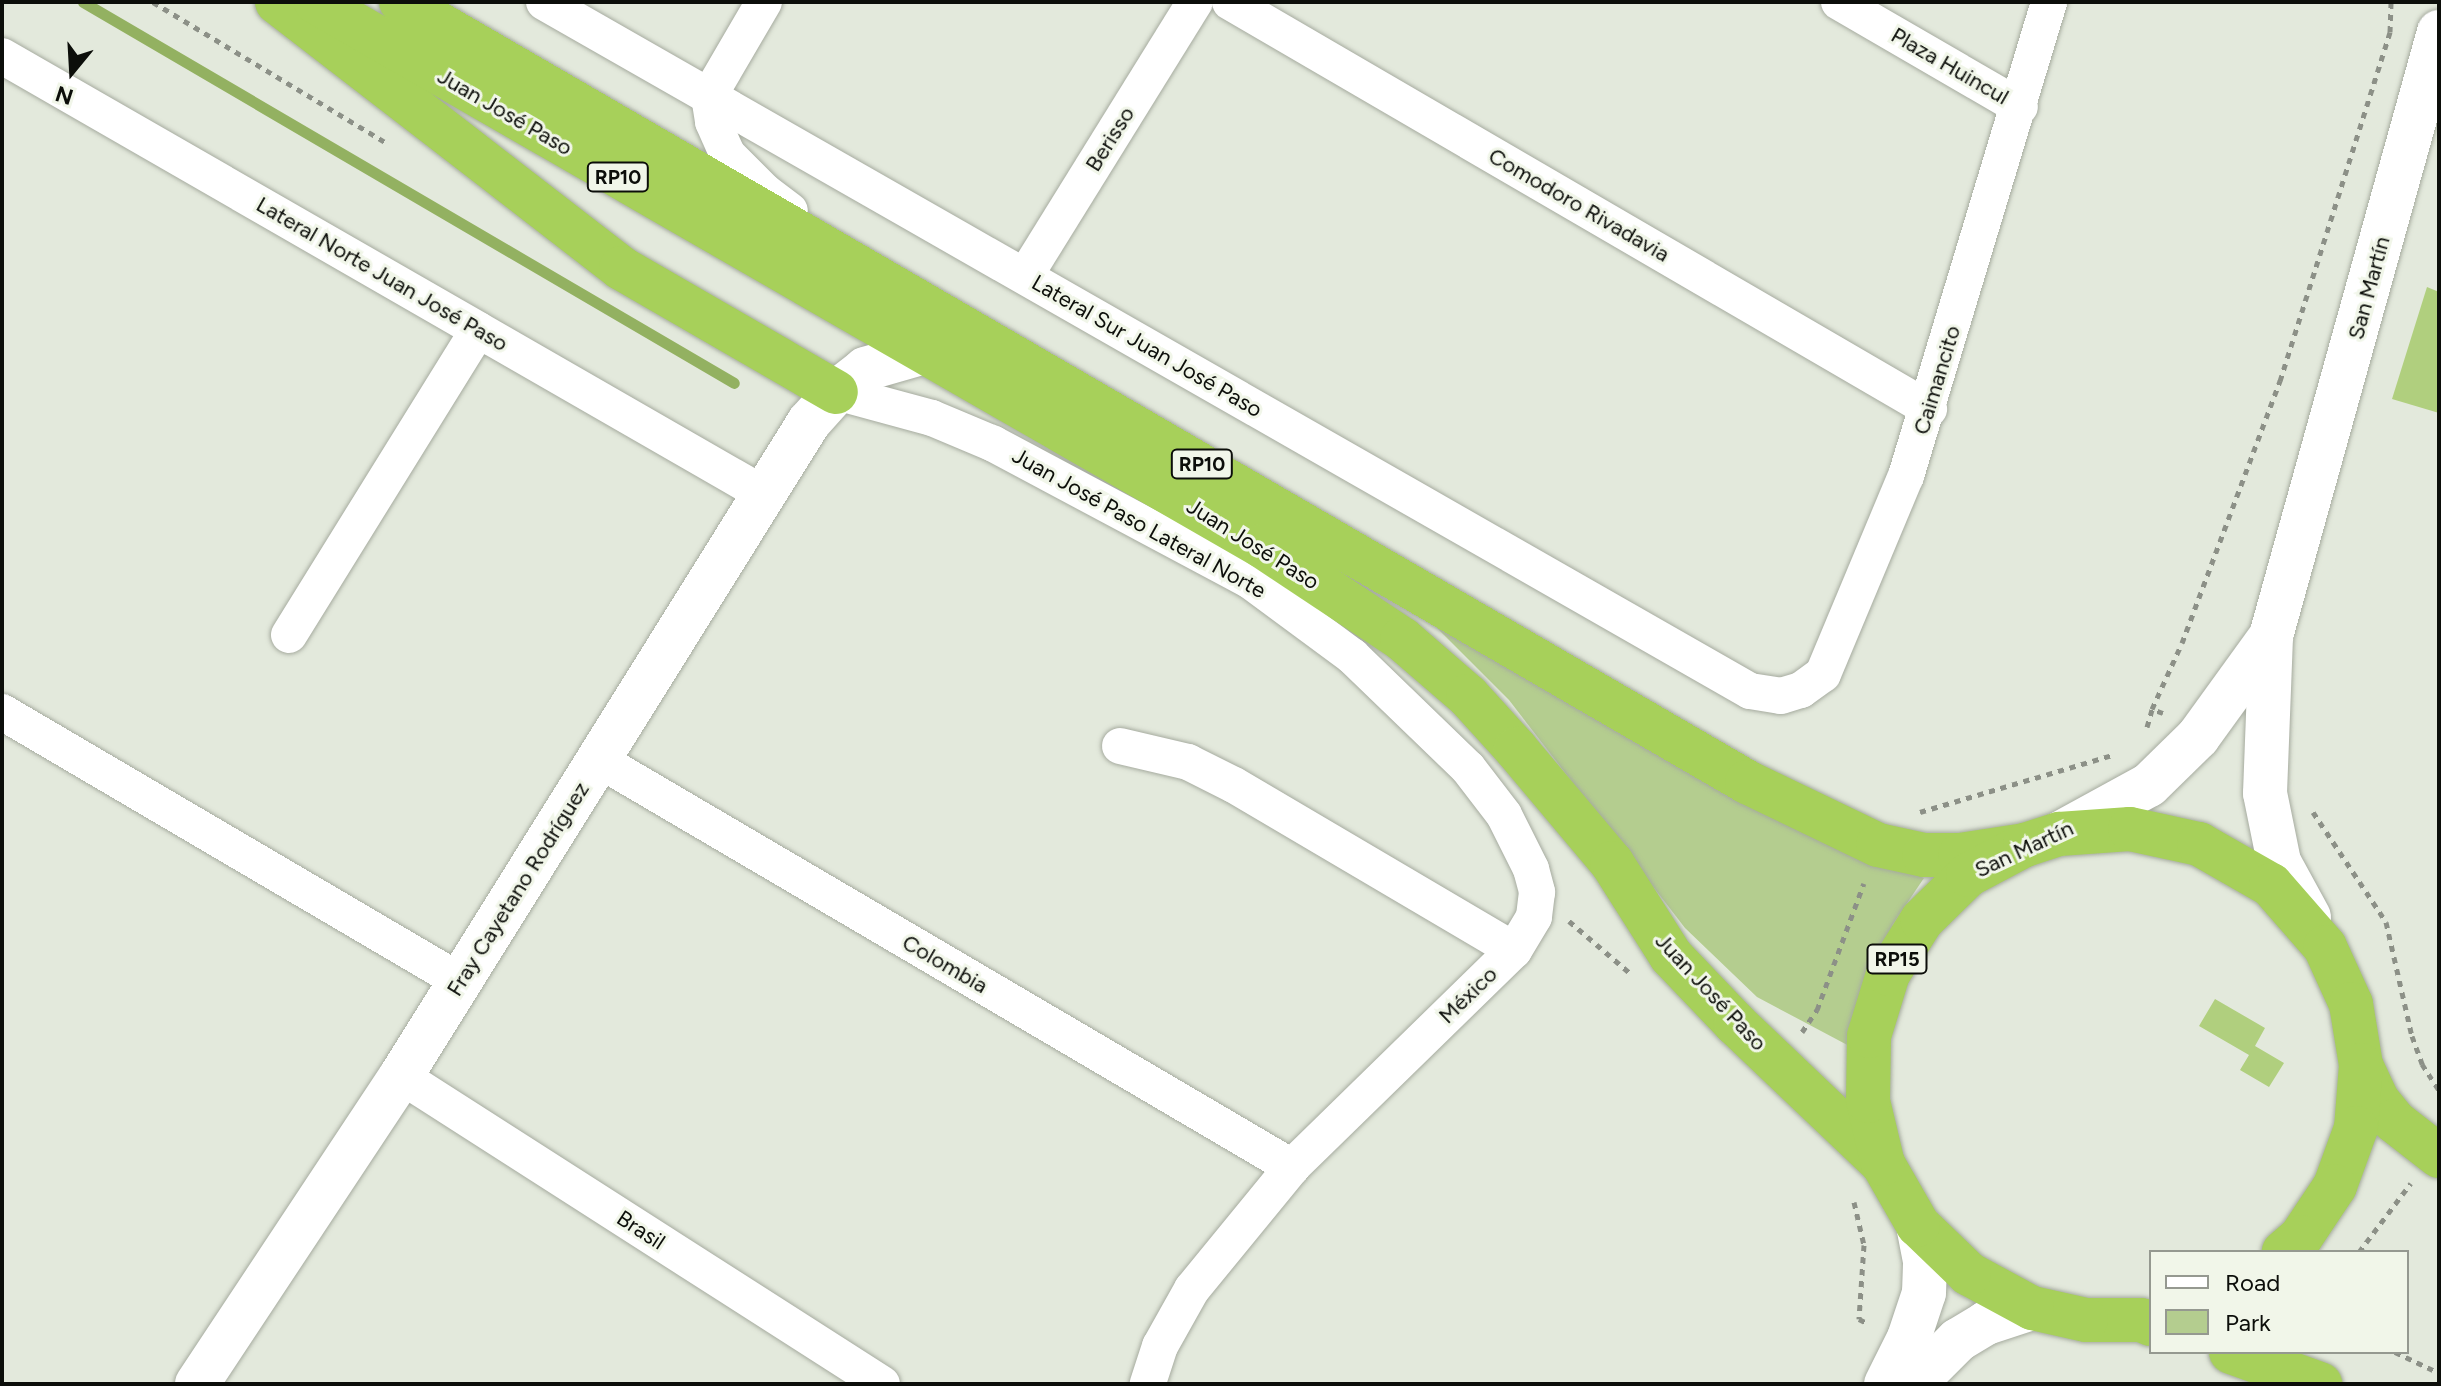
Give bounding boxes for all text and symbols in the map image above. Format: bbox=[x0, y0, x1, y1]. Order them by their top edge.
street label: Plaza Huincul bbox=[1886, 22, 2014, 110]
north arrow bbox=[32, 32, 112, 112]
street label: Juan José Paso bbox=[433, 63, 577, 161]
text: N bbox=[52, 80, 77, 111]
street label: Berisso bbox=[1080, 102, 1140, 176]
street label: Comodoro Rivadavia bbox=[1484, 142, 1674, 268]
road number: RP10 bbox=[586, 161, 650, 193]
street label: Lateral Norte Juan José Paso bbox=[252, 191, 512, 357]
street label: San Martín bbox=[2343, 234, 2395, 342]
street label: Lateral Sur Juan José Paso bbox=[1027, 269, 1267, 423]
street label: Caimancito bbox=[1908, 322, 1966, 438]
street label: Juan José Paso Lateral Norte bbox=[1008, 442, 1270, 604]
road number: RP10 bbox=[1170, 448, 1234, 480]
street label: Juan José Paso bbox=[1182, 493, 1324, 595]
street label: Fray Cayetano Rodríguez bbox=[441, 777, 595, 1001]
street label: San Martín bbox=[1971, 815, 2077, 883]
street label: Juan José Paso bbox=[1650, 928, 1772, 1056]
street label: Colombia bbox=[898, 929, 992, 999]
road number: RP15 bbox=[1865, 943, 1929, 975]
street label: México bbox=[1433, 961, 1503, 1029]
street label: Brasil bbox=[612, 1205, 670, 1255]
legend bbox=[2149, 1250, 2409, 1354]
text: Road bbox=[2225, 1268, 2280, 1297]
text: Park bbox=[2225, 1308, 2271, 1337]

